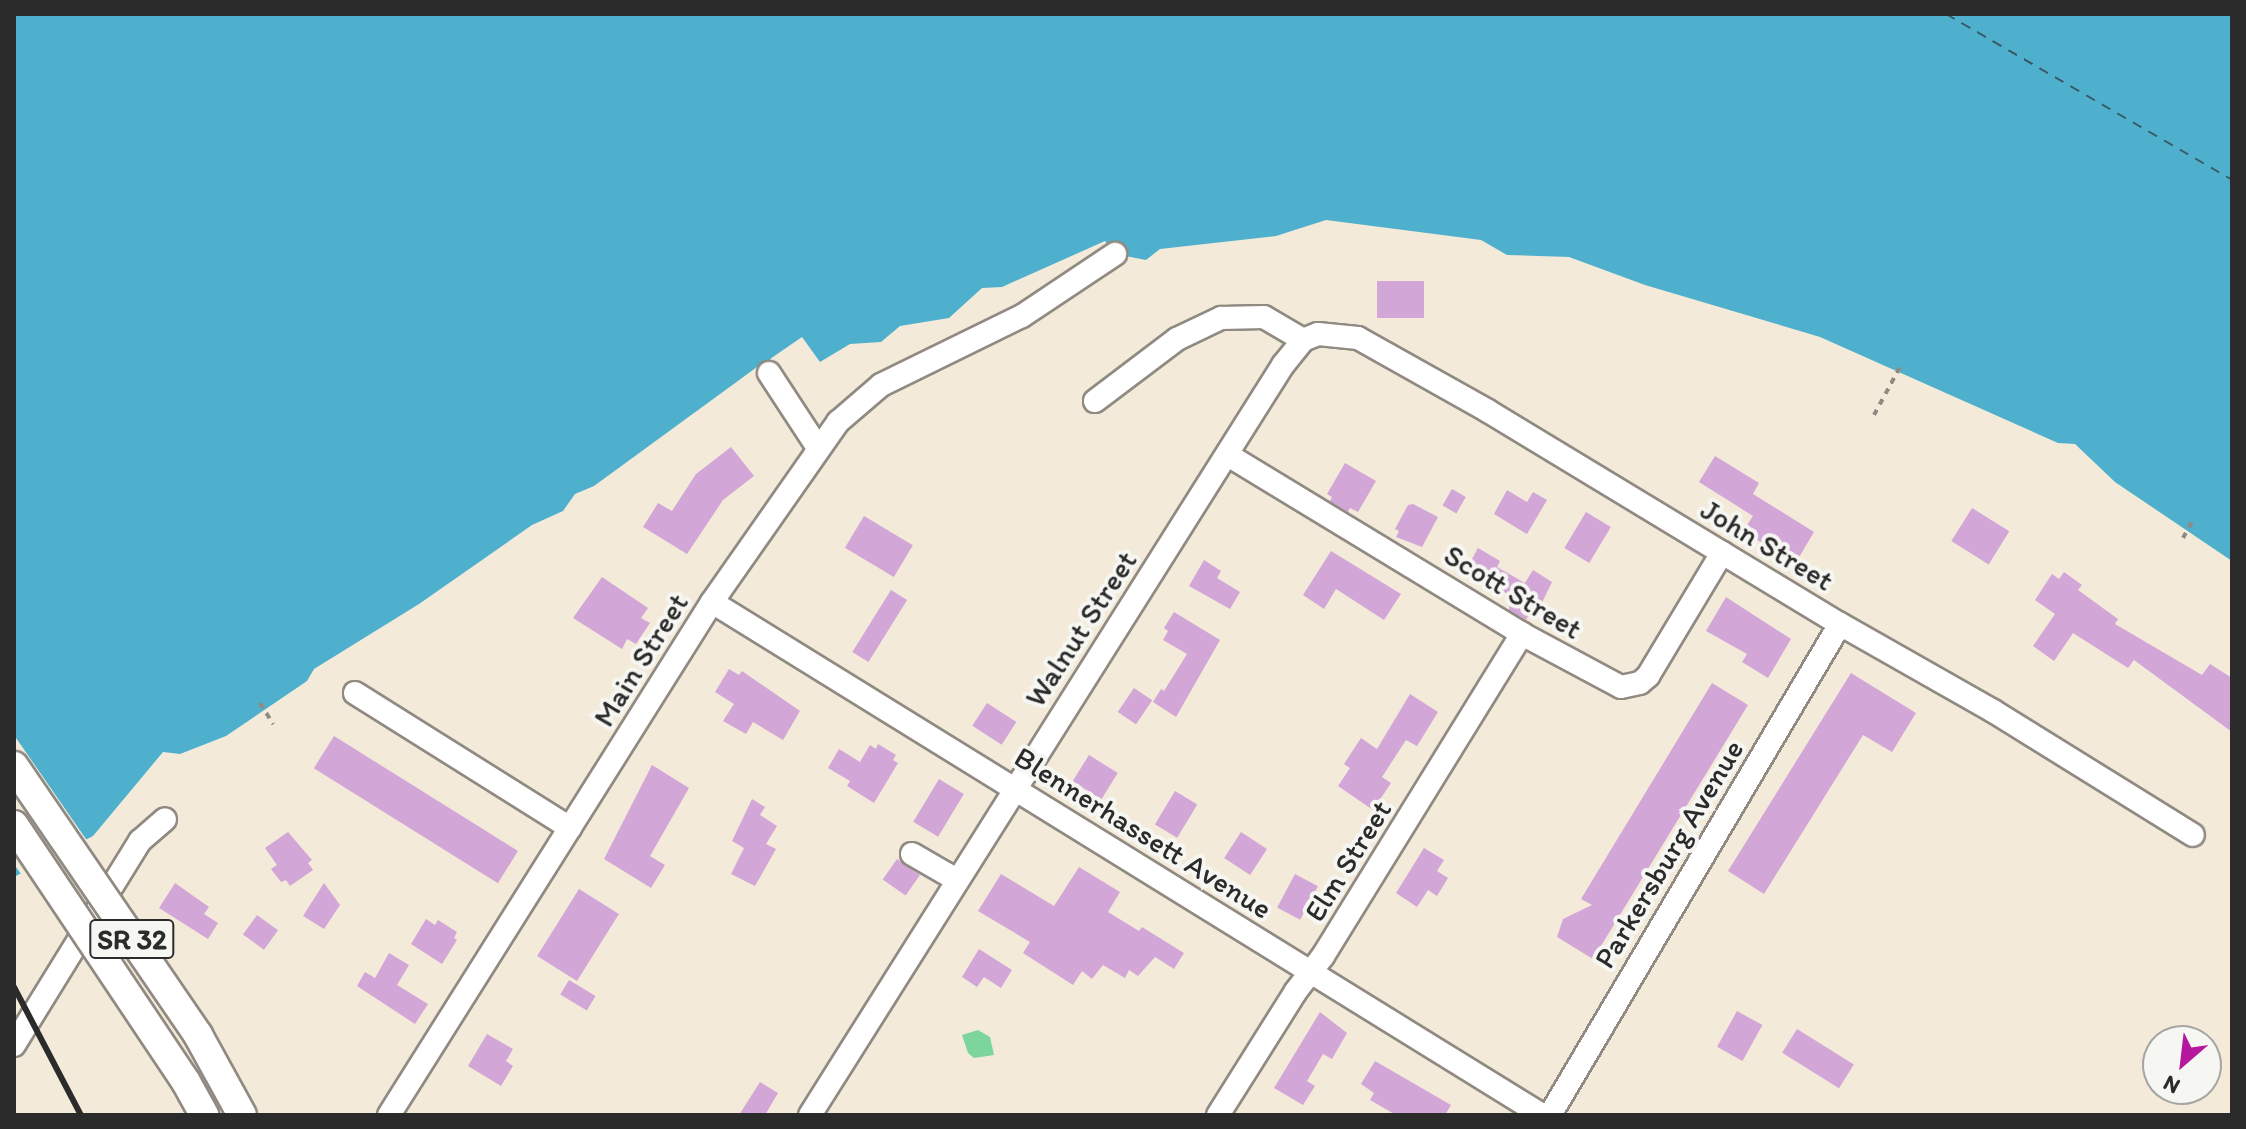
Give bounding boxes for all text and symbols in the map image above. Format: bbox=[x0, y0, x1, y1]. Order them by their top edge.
street label: John Street bbox=[1694, 492, 1840, 598]
street label: Scott Street bbox=[1438, 537, 1588, 647]
street label: Walnut Street bbox=[1017, 544, 1145, 714]
street label: Main Street bbox=[586, 587, 696, 733]
street label: Parkersburg Avenue bbox=[1587, 734, 1751, 974]
street label: Blennerhassett Avenue bbox=[1008, 739, 1278, 927]
street label: Elm Street bbox=[1297, 794, 1399, 928]
road number: SR 32 bbox=[88, 915, 176, 963]
north arrow bbox=[2142, 1025, 2222, 1105]
text: N bbox=[2159, 1069, 2184, 1100]

